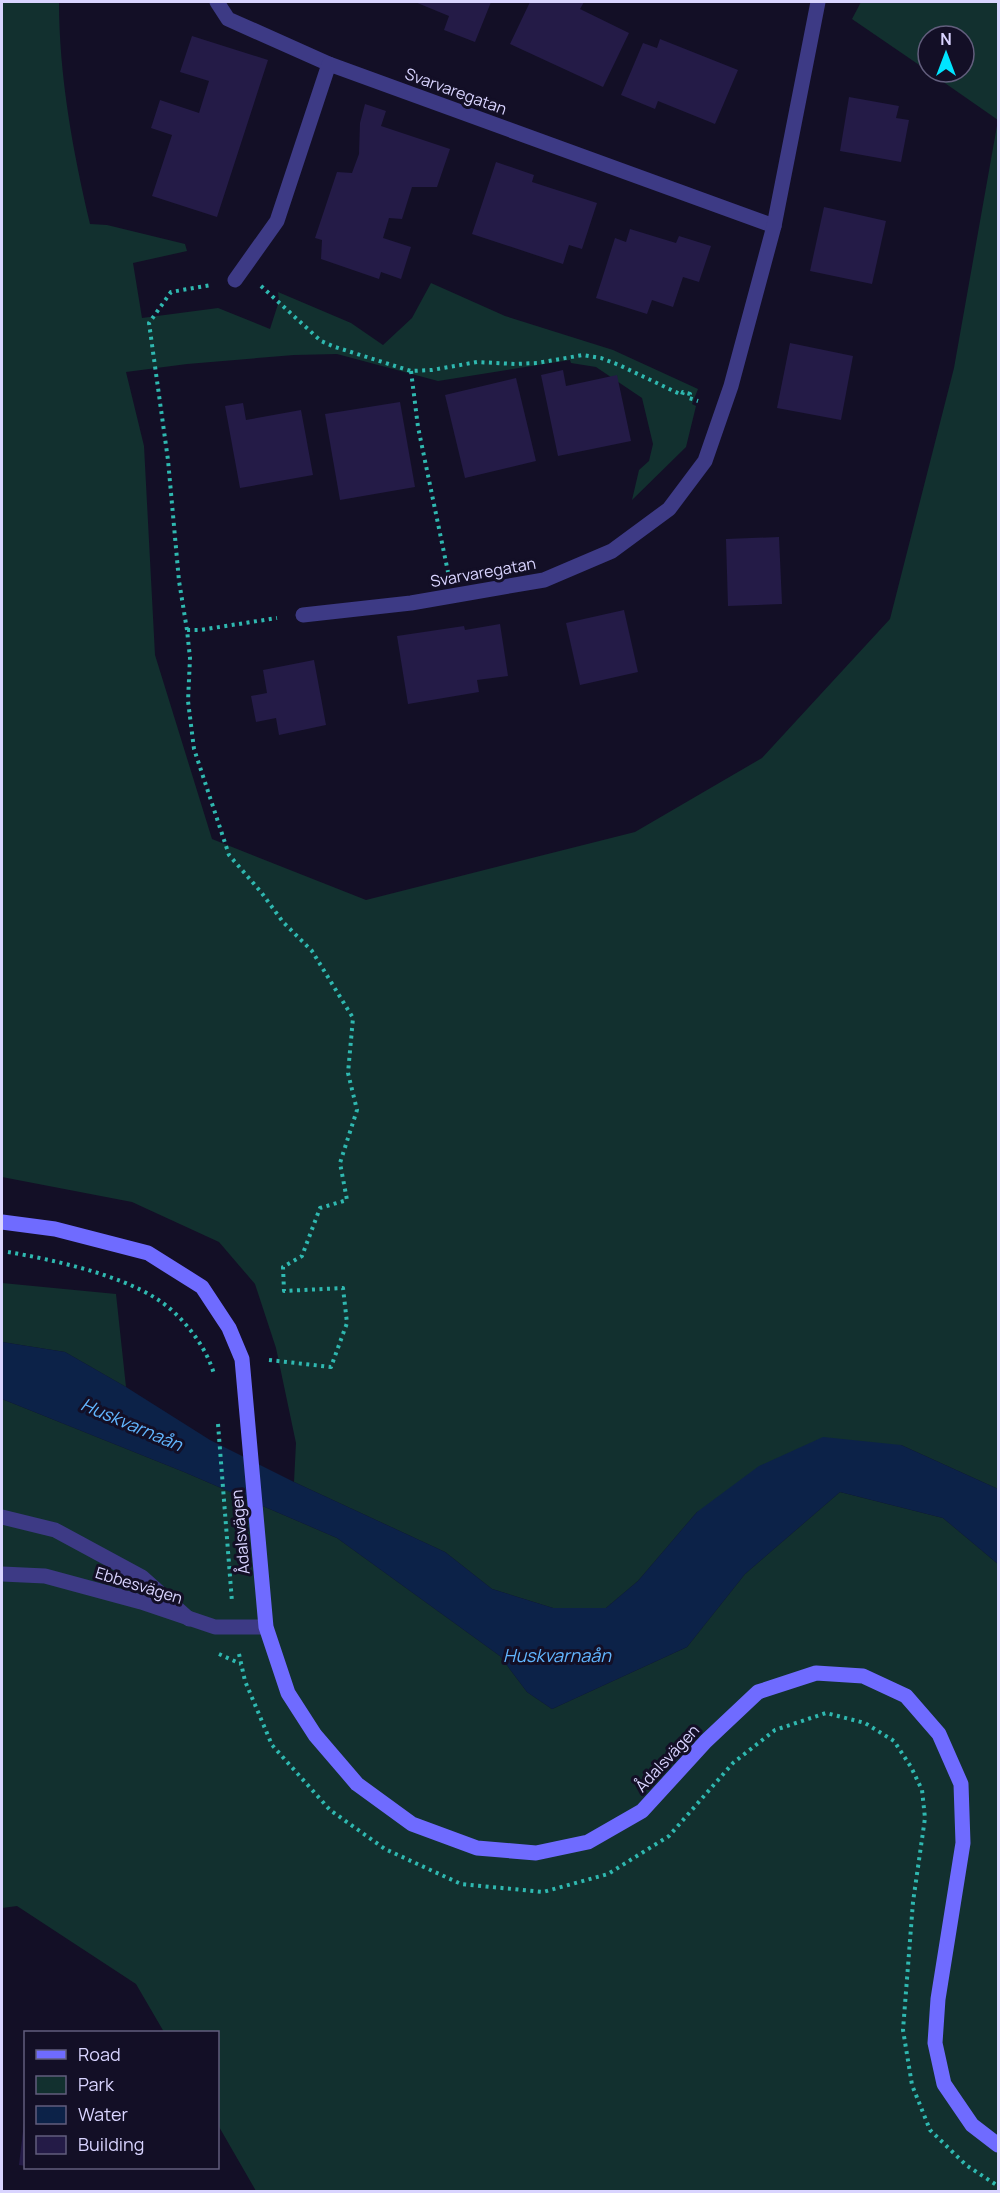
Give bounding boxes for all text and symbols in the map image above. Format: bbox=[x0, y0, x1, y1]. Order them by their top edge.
north arrow bbox=[916, 24, 976, 84]
text: N bbox=[940, 28, 952, 50]
street label: Svarvaregatan bbox=[402, 62, 510, 120]
street label: Svarvaregatan bbox=[428, 552, 538, 592]
water label: Huskvarnaån bbox=[78, 1392, 188, 1457]
street label: Ådalsvägen bbox=[225, 1489, 255, 1575]
street label: Ebbesvägen bbox=[93, 1561, 185, 1609]
water label: Huskvarnaån bbox=[503, 1643, 612, 1667]
street label: Ådalsvägen bbox=[630, 1719, 704, 1797]
legend bbox=[24, 2031, 219, 2169]
text: Road bbox=[78, 2042, 121, 2066]
text: Park bbox=[78, 2072, 115, 2096]
text: Water bbox=[78, 2102, 128, 2126]
text: Building bbox=[78, 2132, 144, 2156]

